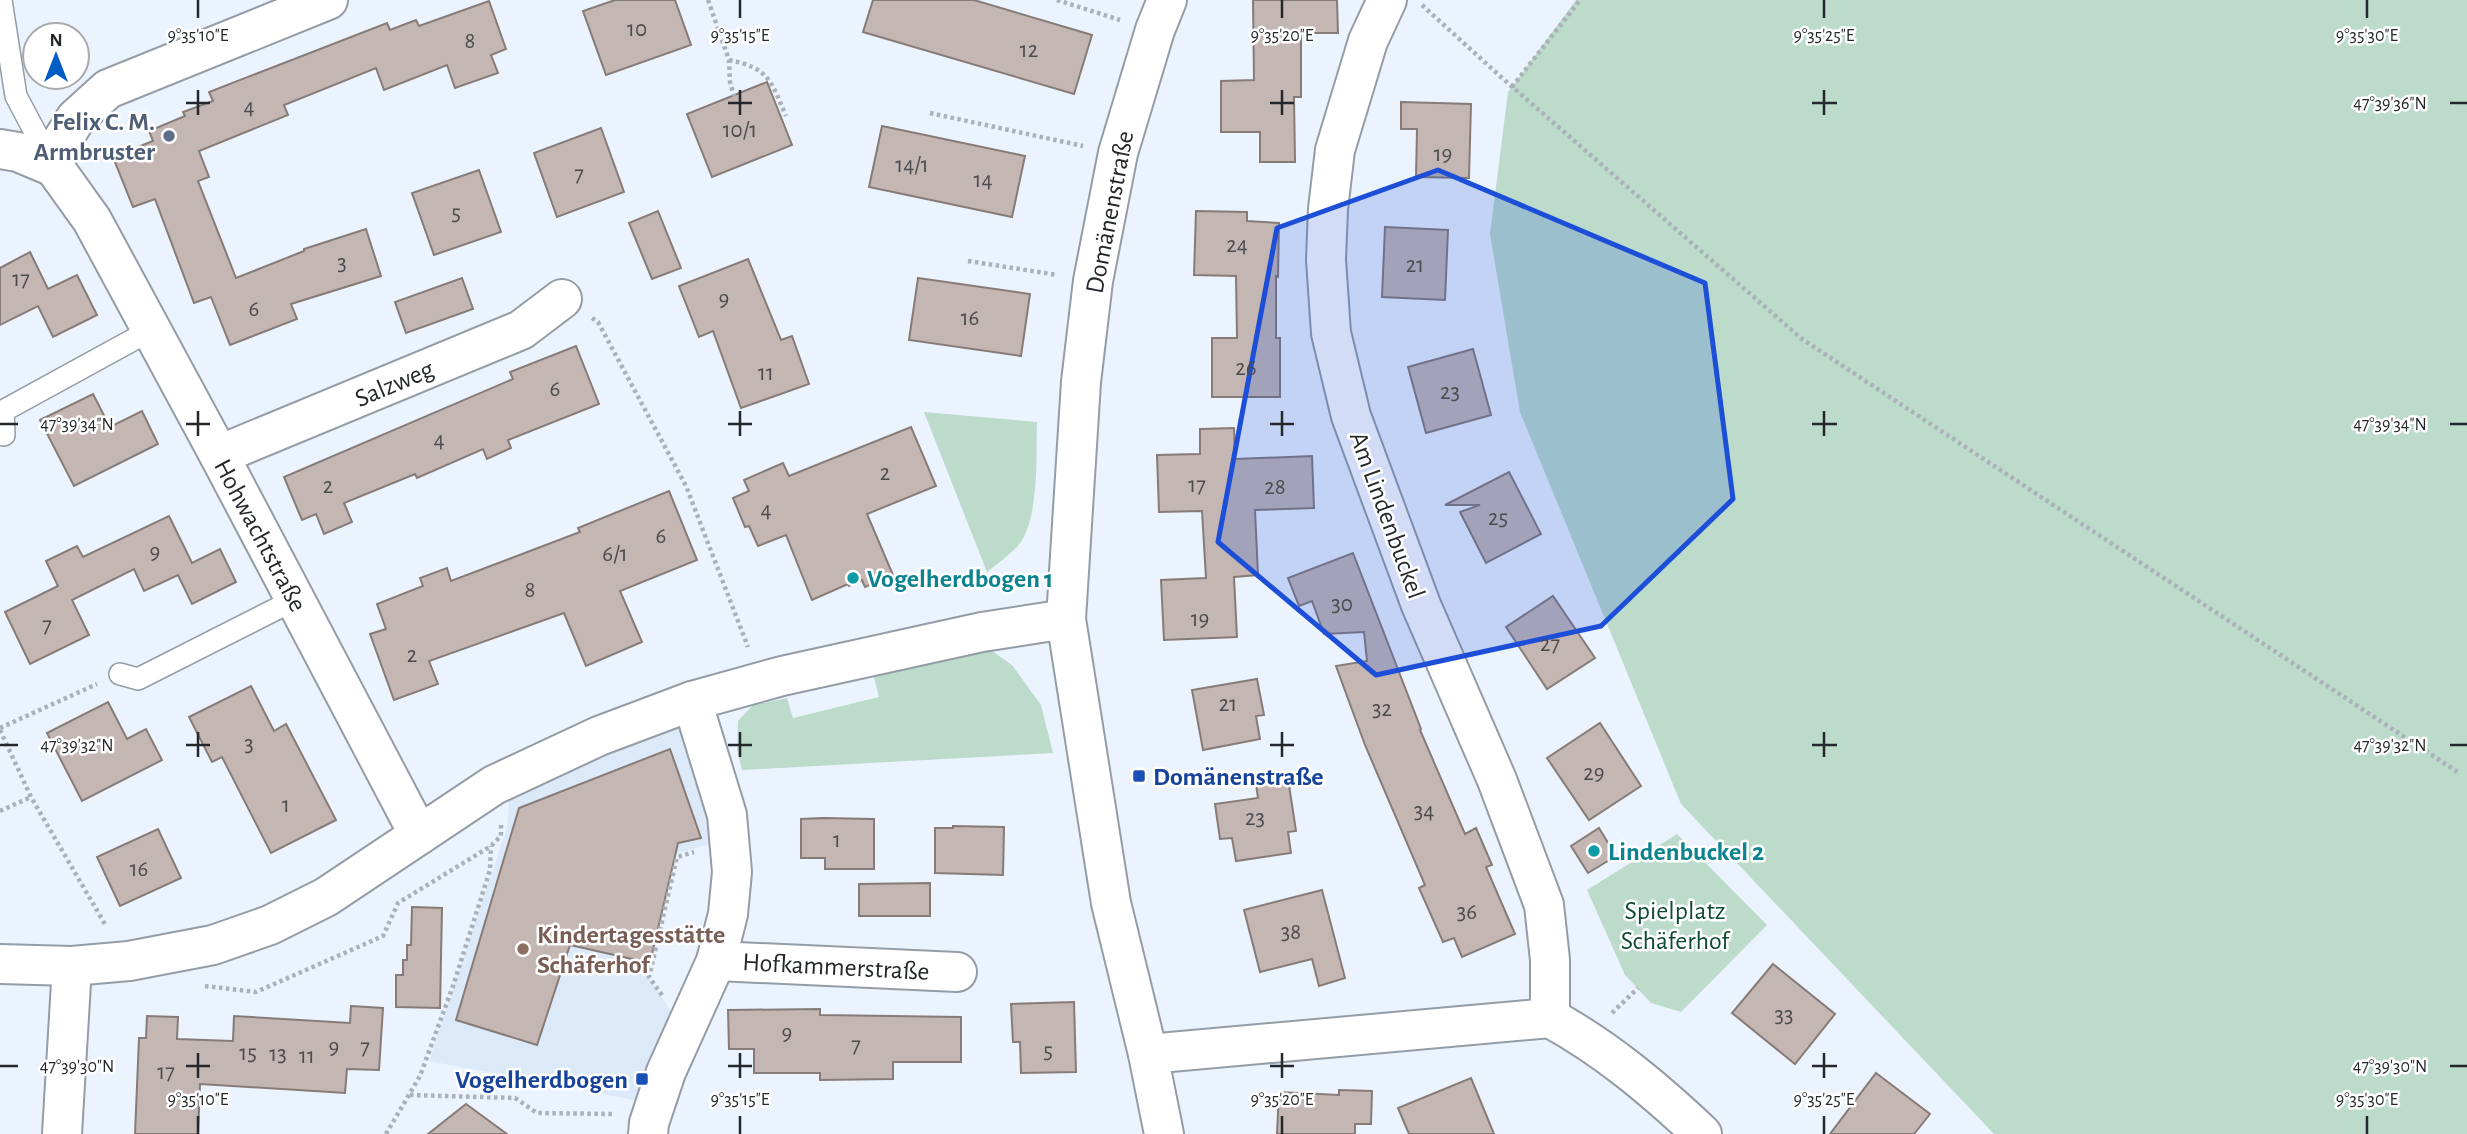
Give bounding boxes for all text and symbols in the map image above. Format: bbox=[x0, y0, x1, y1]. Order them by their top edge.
house number: 10 bbox=[627, 18, 647, 41]
north arrow bbox=[21, 21, 91, 91]
text: 9°35'10"E bbox=[167, 27, 229, 45]
text: 9°35'15"E bbox=[710, 27, 770, 45]
text: 9°35'20"E bbox=[1250, 27, 1314, 45]
text: 9°35'25"E bbox=[1793, 27, 1855, 45]
text: 9°35'30"E bbox=[2336, 27, 2398, 45]
house number: 8 bbox=[465, 30, 475, 53]
text: N bbox=[49, 31, 63, 50]
house number: 12 bbox=[1020, 39, 1038, 62]
text: 47°39'36"N bbox=[2353, 95, 2427, 113]
house number: 4 bbox=[243, 96, 255, 119]
place label: Felix C. M. Armbruster bbox=[33, 109, 155, 165]
house number: 10/1 bbox=[723, 119, 757, 142]
marker: Felix C. M. Armbruster bbox=[161, 128, 177, 144]
street label: Domänenstraße bbox=[1081, 129, 1138, 296]
house number: 19 bbox=[1434, 143, 1452, 166]
house number: 14/1 bbox=[895, 154, 929, 177]
house number: 7 bbox=[574, 163, 584, 186]
house number: 14 bbox=[974, 169, 992, 192]
house number: 5 bbox=[451, 202, 461, 225]
house number: 24 bbox=[1226, 234, 1248, 257]
house number: 3 bbox=[337, 252, 347, 275]
house number: 21 bbox=[1406, 254, 1424, 277]
house number: 17 bbox=[12, 268, 30, 291]
house number: 9 bbox=[719, 288, 729, 311]
house number: 6 bbox=[249, 298, 259, 321]
house number: 16 bbox=[961, 307, 979, 330]
street label: Salzweg bbox=[351, 356, 438, 412]
house number: 26 bbox=[1235, 357, 1257, 380]
house number: 11 bbox=[758, 362, 774, 385]
house number: 6 bbox=[550, 378, 560, 401]
house number: 23 bbox=[1440, 381, 1460, 404]
text: 47°39'34"N bbox=[40, 416, 114, 434]
text: 47°39'34"N bbox=[2353, 416, 2427, 434]
street label: Am Lindenbuckel bbox=[1345, 428, 1429, 602]
house number: 4 bbox=[433, 429, 445, 452]
street label: Hohwachtstraße bbox=[209, 455, 311, 616]
house number: 2 bbox=[880, 462, 890, 485]
house number: 17 bbox=[1188, 474, 1206, 497]
house number: 2 bbox=[323, 475, 333, 498]
house number: 28 bbox=[1264, 476, 1286, 499]
house number: 4 bbox=[760, 499, 772, 522]
house number: 25 bbox=[1488, 507, 1508, 530]
house number: 6 bbox=[656, 525, 666, 548]
house number: 9 bbox=[150, 541, 160, 564]
house number: 6/1 bbox=[602, 543, 628, 566]
place label: Vogelherdbogen 1 bbox=[867, 566, 1053, 592]
marker: Vogelherdbogen 1 bbox=[845, 570, 861, 586]
house number: 8 bbox=[525, 579, 535, 602]
house number: 30 bbox=[1331, 593, 1353, 616]
house number: 19 bbox=[1191, 608, 1209, 631]
house number: 7 bbox=[42, 614, 52, 637]
house number: 27 bbox=[1540, 633, 1560, 656]
house number: 2 bbox=[407, 644, 417, 667]
house number: 21 bbox=[1219, 693, 1237, 716]
house number: 32 bbox=[1372, 698, 1392, 721]
house number: 3 bbox=[244, 733, 254, 756]
text: 47°39'32"N bbox=[40, 737, 114, 755]
text: 47°39'32"N bbox=[2353, 737, 2427, 755]
house number: 29 bbox=[1583, 762, 1605, 785]
place label: Domänenstraße bbox=[1153, 764, 1324, 790]
marker: Domänenstraße bbox=[1131, 768, 1147, 784]
house number: 1 bbox=[282, 794, 290, 817]
house number: 34 bbox=[1414, 800, 1434, 823]
house number: 23 bbox=[1245, 807, 1265, 830]
house number: 1 bbox=[833, 829, 841, 852]
place label: Lindenbuckel 2 bbox=[1608, 839, 1764, 865]
marker: Lindenbuckel 2 bbox=[1586, 843, 1602, 859]
house number: 16 bbox=[130, 858, 148, 881]
park label: Spielplatz Schäferhof bbox=[1621, 898, 1731, 954]
house number: 36 bbox=[1457, 901, 1477, 924]
house number: 38 bbox=[1281, 921, 1301, 944]
place label: Kindertagesstätte Schäferhof bbox=[537, 922, 725, 978]
marker: Kindertagesstätte Schäferhof bbox=[515, 941, 531, 957]
street label: Hofkammerstraße bbox=[742, 949, 930, 985]
house number: 33 bbox=[1775, 1004, 1793, 1027]
house number: 9 bbox=[782, 1022, 792, 1045]
house number: 7 bbox=[851, 1034, 861, 1057]
house number: 9 bbox=[329, 1036, 339, 1059]
house number: 7 bbox=[360, 1036, 370, 1059]
house number: 5 bbox=[1043, 1040, 1053, 1063]
house number: 15 bbox=[239, 1042, 257, 1065]
house number: 13 bbox=[269, 1043, 287, 1066]
house number: 11 bbox=[299, 1045, 315, 1068]
text: 47°39'30"N bbox=[40, 1058, 114, 1076]
text: 47°39'30"N bbox=[2353, 1058, 2427, 1076]
house number: 17 bbox=[157, 1061, 175, 1084]
place label: Vogelherdbogen bbox=[455, 1067, 628, 1093]
marker: Vogelherdbogen bbox=[634, 1071, 650, 1087]
text: 9°35'10"E bbox=[167, 1091, 229, 1109]
text: 9°35'15"E bbox=[710, 1091, 770, 1109]
text: 9°35'20"E bbox=[1250, 1091, 1314, 1109]
text: 9°35'25"E bbox=[1793, 1091, 1855, 1109]
text: 9°35'30"E bbox=[2336, 1091, 2398, 1109]

